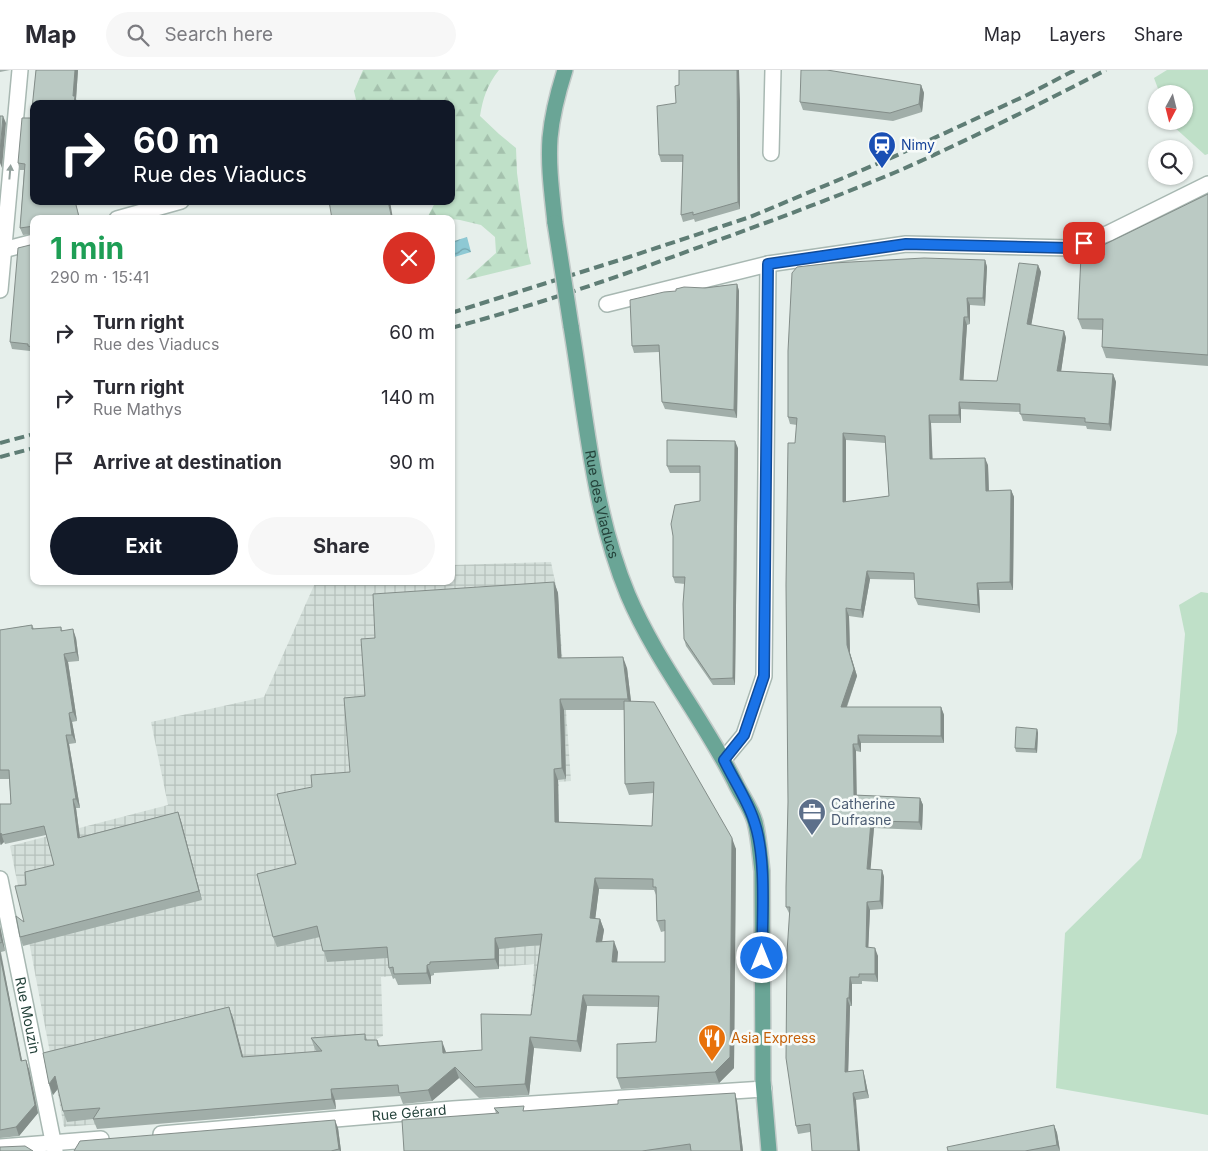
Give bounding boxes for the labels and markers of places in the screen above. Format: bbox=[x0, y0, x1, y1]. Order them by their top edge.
station icon: Nimy bbox=[867, 130, 897, 169]
place label: Nimy bbox=[901, 136, 935, 153]
pin bbox=[1063, 222, 1105, 264]
place label: Catherine Dufrasne bbox=[831, 795, 895, 828]
office icon: Catherine Dufrasne bbox=[797, 797, 827, 836]
restaurant icon: Asia Express bbox=[697, 1023, 727, 1062]
place label: Asia Express bbox=[731, 1029, 816, 1046]

